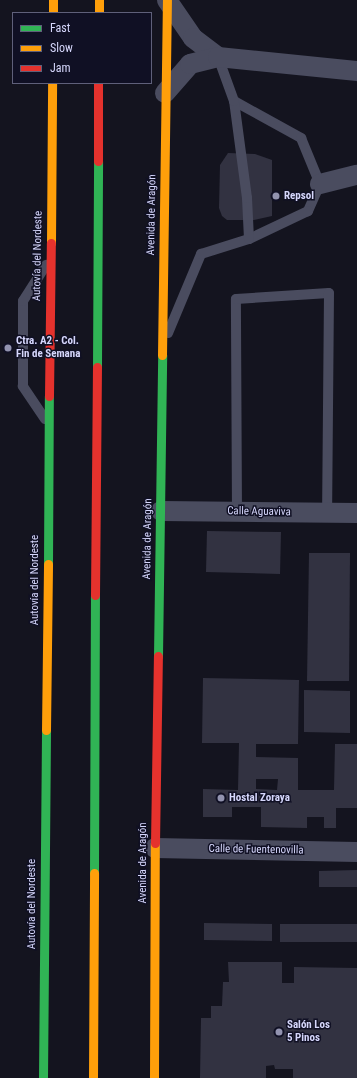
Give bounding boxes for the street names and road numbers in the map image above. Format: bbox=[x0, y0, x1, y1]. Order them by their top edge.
street label: Avenida de Aragón bbox=[145, 174, 159, 256]
street label: Autovía del Nordeste bbox=[31, 211, 45, 301]
street label: Avenida de Aragón bbox=[141, 498, 155, 580]
street label: Calle Aguaviva bbox=[227, 505, 291, 519]
street label: Autovía del Nordeste bbox=[28, 535, 42, 625]
street label: Avenida de Aragón bbox=[136, 822, 150, 904]
street label: Calle de Fuentenovilla bbox=[208, 843, 304, 857]
street label: Autovía del Nordeste bbox=[25, 859, 39, 949]

